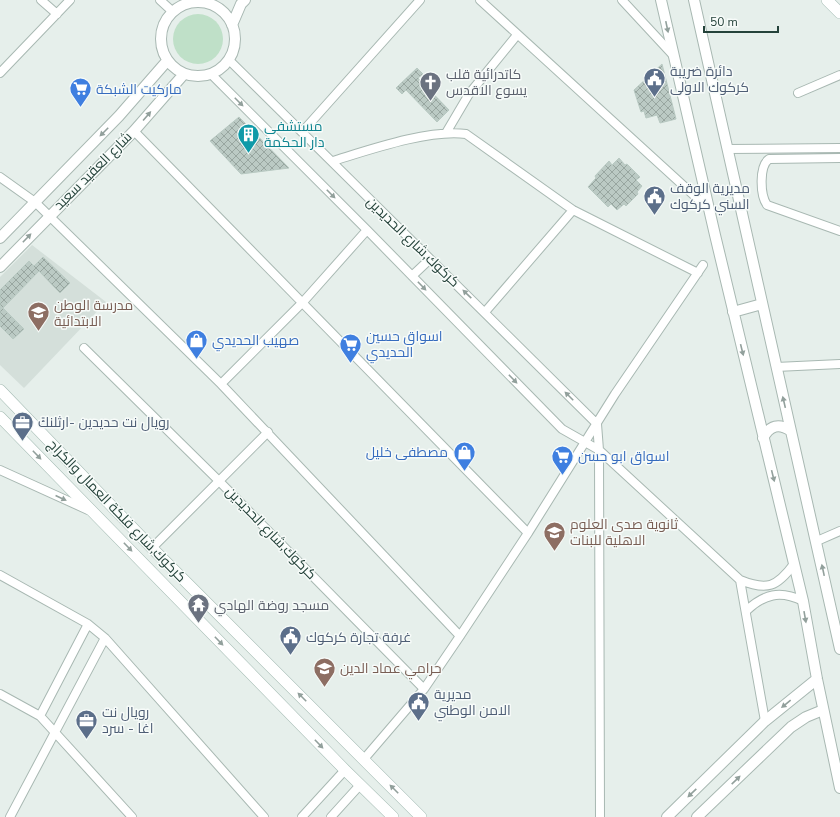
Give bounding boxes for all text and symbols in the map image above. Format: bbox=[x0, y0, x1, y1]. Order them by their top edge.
scale bar bbox=[704, 8, 778, 34]
text: 50 m bbox=[710, 14, 738, 30]
one-way arrow bbox=[664, 21, 670, 33]
place label: دائرة ضريبة كركوك الاولى bbox=[670, 62, 749, 97]
place label: كاتدرائية قلب يسوع الاقدس bbox=[446, 65, 527, 100]
public building icon: دائرة ضريبة كركوك الاولى bbox=[641, 66, 667, 99]
church icon: كاتدرائية قلب يسوع الاقدس bbox=[417, 69, 443, 102]
supermarket icon: ماركيت الشبكة bbox=[67, 76, 93, 109]
place label: ماركيت الشبكة bbox=[96, 80, 182, 99]
one-way arrow bbox=[234, 97, 244, 107]
one-way arrow bbox=[143, 110, 152, 121]
place label: مستشفى دار الحكمة bbox=[264, 117, 325, 152]
building icon: مستشفى دار الحكمة bbox=[236, 121, 262, 154]
one-way arrow bbox=[99, 127, 109, 136]
street label: شارع العقيد سعيد bbox=[50, 128, 136, 214]
place label: مديرية الوقف السني كركوك bbox=[670, 179, 750, 216]
public building icon: مديرية الوقف السني كركوك bbox=[641, 183, 667, 216]
one-way arrow bbox=[326, 189, 336, 199]
street label: كركوك,شارع الحديدين bbox=[362, 192, 464, 292]
one-way arrow bbox=[22, 234, 31, 243]
one-way arrow bbox=[417, 281, 427, 291]
one-way arrow bbox=[462, 290, 472, 299]
place label: مدرسة الوطن الابتدائية bbox=[54, 296, 133, 331]
school or university icon: مدرسة الوطن الابتدائية bbox=[25, 300, 51, 333]
shop icon: صهيب الحديدي bbox=[183, 327, 209, 360]
place label: اسواق حسين الحديدي bbox=[366, 327, 443, 364]
place label: صهيب الحديدي bbox=[212, 331, 299, 352]
supermarket icon: اسواق حسين الحديدي bbox=[337, 331, 363, 364]
one-way arrow bbox=[740, 344, 746, 356]
one-way arrow bbox=[508, 374, 518, 384]
one-way arrow bbox=[564, 391, 574, 401]
one-way arrow bbox=[781, 396, 787, 408]
office icon: رويال نت حديدين -ارثلنكً bbox=[9, 409, 35, 442]
place label: رويال نت حديدين -ارثلنكً bbox=[38, 413, 169, 432]
street label: كركوك,شارع فلكة العمال والكراج bbox=[43, 435, 191, 587]
shop icon: مصطفى خليل bbox=[451, 439, 477, 472]
place label: مصطفى خليل bbox=[366, 443, 448, 462]
supermarket icon: اسواق ابو حسن bbox=[550, 443, 576, 476]
place label: اسواق ابو حسن bbox=[578, 447, 669, 466]
one-way arrow bbox=[32, 450, 42, 460]
one-way arrow bbox=[770, 470, 776, 482]
street label: كركوك,شارع الحديدين bbox=[221, 482, 321, 584]
one-way arrow bbox=[55, 495, 67, 501]
place label: ثانوية صدى العلوم الاهلية للبنات bbox=[570, 515, 678, 550]
school or university icon: ثانوية صدى العلوم الاهلية للبنات bbox=[542, 519, 568, 552]
one-way arrow bbox=[123, 542, 133, 552]
one-way arrow bbox=[819, 563, 825, 576]
temple icon: مسجد روضة الهادي bbox=[186, 592, 212, 625]
place label: مسجد روضة الهادي bbox=[214, 596, 329, 617]
one-way arrow bbox=[803, 610, 809, 623]
public building icon: غرفة تجارة كركوك bbox=[277, 624, 303, 657]
place label: غرفة تجارة كركوك bbox=[306, 628, 411, 647]
one-way arrow bbox=[214, 636, 224, 646]
school or university icon: حرامي عماد الدين bbox=[311, 655, 337, 688]
place label: حرامي عماد الدين bbox=[340, 659, 442, 680]
place label: مديرية الامن الوطني bbox=[434, 685, 511, 722]
public building icon: مديرية الامن الوطني bbox=[406, 689, 432, 722]
one-way arrow bbox=[297, 692, 307, 702]
one-way arrow bbox=[781, 699, 792, 708]
place label: رويال نت اغا - سرد bbox=[102, 703, 154, 738]
office icon: رويال نت اغا - سرد bbox=[74, 707, 100, 740]
one-way arrow bbox=[314, 739, 324, 749]
one-way arrow bbox=[731, 776, 741, 785]
one-way arrow bbox=[389, 784, 399, 794]
one-way arrow bbox=[687, 788, 697, 798]

